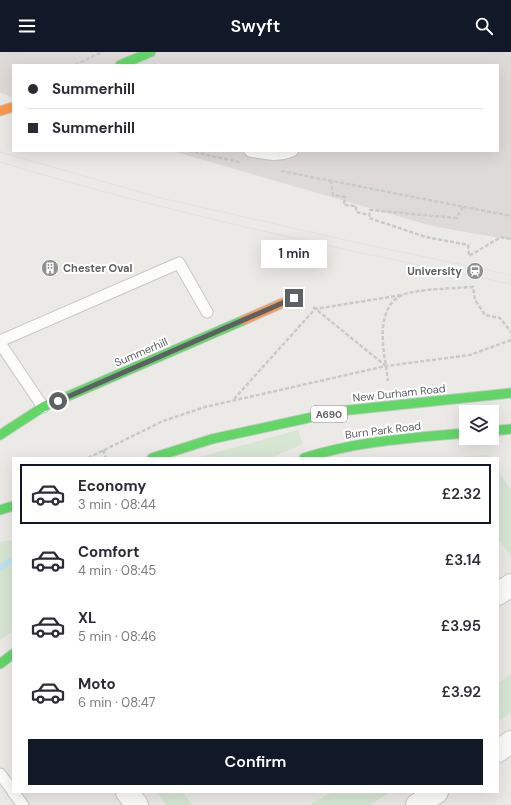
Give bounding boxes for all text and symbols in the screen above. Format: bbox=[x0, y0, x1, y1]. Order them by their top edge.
text: Swyft bbox=[231, 14, 280, 38]
icon: menu bbox=[16, 15, 38, 37]
icon: search bbox=[473, 15, 495, 37]
text: Summerhill bbox=[52, 79, 135, 99]
text: Summerhill bbox=[52, 118, 135, 138]
callout: 1 min bbox=[261, 240, 327, 268]
text: 1 min bbox=[278, 245, 310, 262]
building icon: Chester Oval bbox=[40, 258, 60, 278]
place label: Chester Oval bbox=[63, 261, 133, 275]
station icon: University bbox=[465, 261, 485, 281]
place label: University bbox=[407, 264, 462, 278]
route end bbox=[285, 289, 303, 307]
street label: Summerhill bbox=[112, 335, 170, 369]
street label: New Durham Road bbox=[352, 381, 446, 405]
route start bbox=[49, 392, 67, 410]
map controls bbox=[459, 405, 499, 445]
button: layers bbox=[459, 405, 499, 445]
road number: A690 bbox=[311, 406, 347, 422]
street label: Burn Park Road bbox=[344, 418, 422, 442]
icon: car bbox=[30, 476, 66, 512]
text: Economy bbox=[78, 476, 146, 496]
text: £2.32 bbox=[442, 484, 481, 504]
text: 3 min · 08:44 bbox=[78, 496, 156, 513]
icon: car bbox=[30, 542, 66, 578]
text: Comfort bbox=[78, 542, 139, 562]
text: £3.14 bbox=[445, 550, 481, 570]
text: 4 min · 08:45 bbox=[78, 562, 156, 579]
icon: car bbox=[30, 608, 66, 644]
text: XL bbox=[78, 608, 96, 628]
text: £3.95 bbox=[441, 616, 481, 636]
text: 5 min · 08:46 bbox=[78, 628, 157, 645]
icon: car bbox=[30, 674, 66, 710]
text: Moto bbox=[78, 674, 116, 694]
text: £3.92 bbox=[442, 682, 481, 702]
text: 6 min · 08:47 bbox=[78, 694, 156, 711]
button: Confirm bbox=[28, 739, 483, 785]

